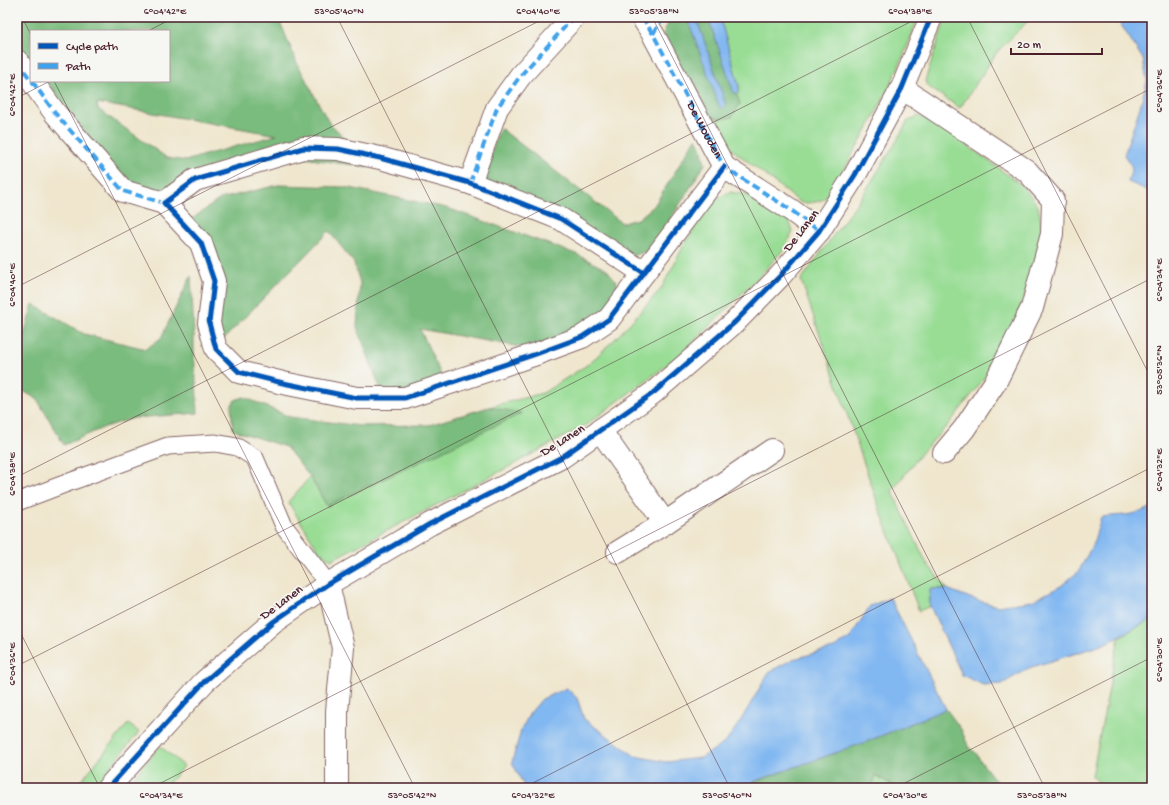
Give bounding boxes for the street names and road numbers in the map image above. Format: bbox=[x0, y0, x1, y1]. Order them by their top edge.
street label: De Wouden bbox=[682, 98, 726, 162]
street label: De Lanen bbox=[780, 206, 824, 256]
street label: De Lanen bbox=[537, 421, 589, 461]
street label: De Lanen bbox=[257, 582, 307, 624]

